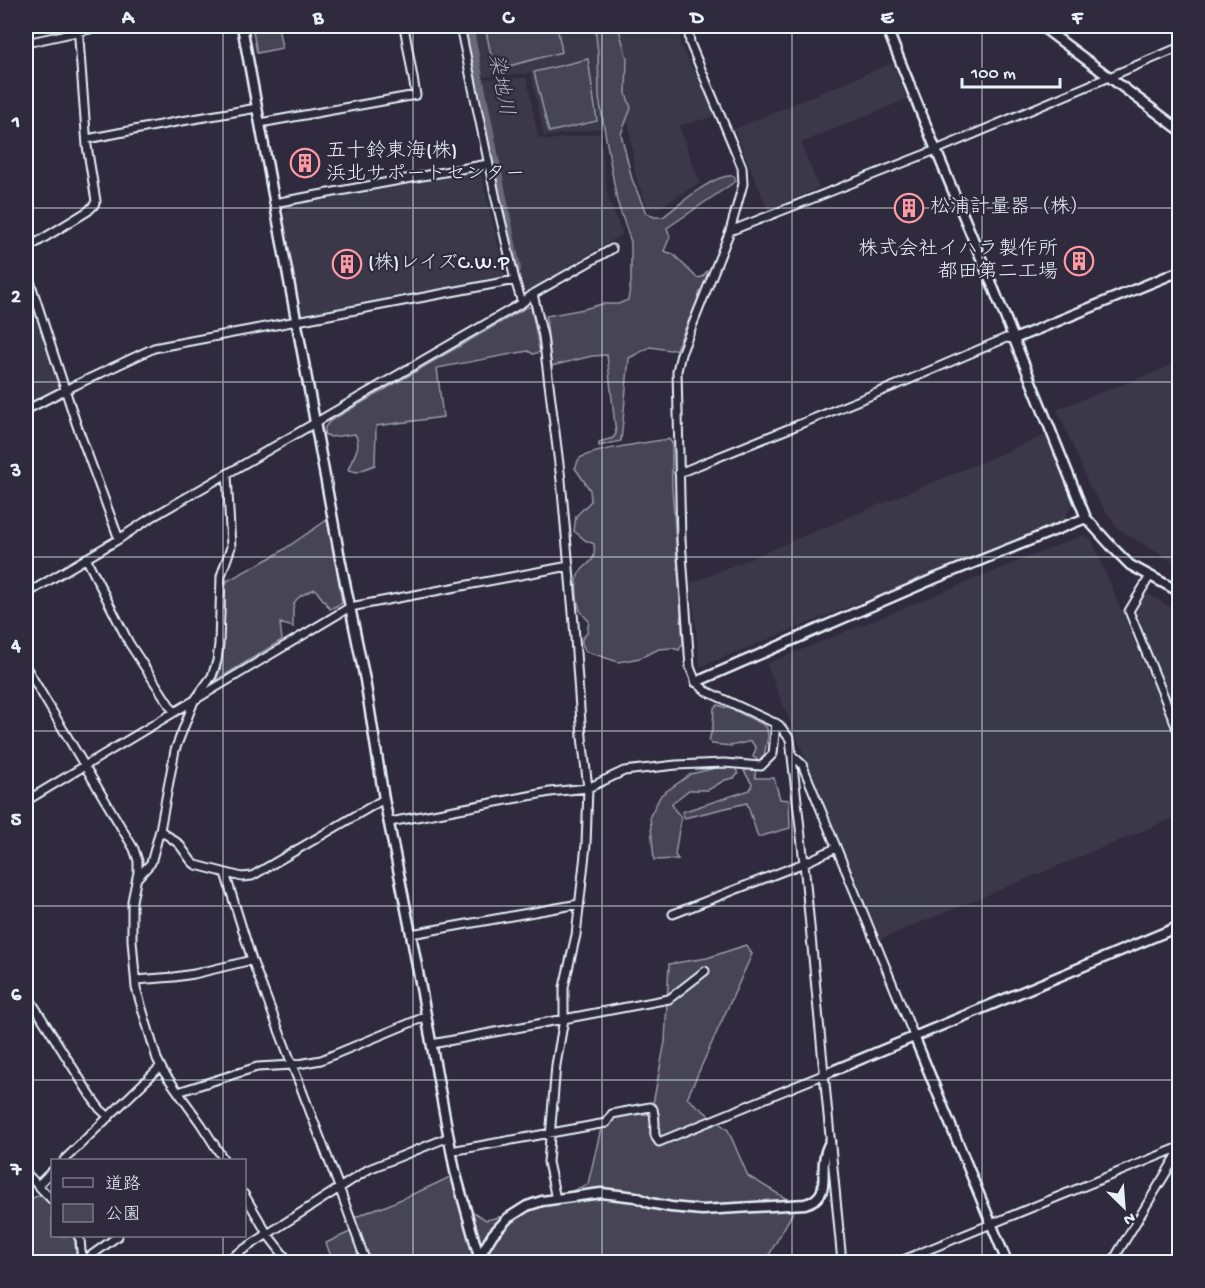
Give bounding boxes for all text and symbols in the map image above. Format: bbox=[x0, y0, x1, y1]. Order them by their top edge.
text: A bbox=[121, 8, 136, 31]
text: B bbox=[312, 8, 324, 31]
text: C bbox=[502, 8, 516, 31]
text: D bbox=[688, 8, 704, 31]
text: E bbox=[881, 8, 895, 31]
text: F bbox=[1071, 8, 1084, 31]
water label: 染地川 bbox=[481, 51, 519, 118]
scale bar bbox=[962, 51, 1060, 89]
text: 100 m bbox=[970, 64, 1016, 85]
text: 1 bbox=[11, 112, 20, 135]
place label: 五十鈴東海(株) 浜北サポートセンター bbox=[326, 139, 525, 187]
building icon: 五十鈴東海(株) 浜北サポートセンター bbox=[289, 147, 321, 179]
building icon: 松浦計量器（株） bbox=[893, 192, 925, 224]
place label: 松浦計量器（株） bbox=[930, 195, 1090, 220]
place label: 株式会社イハラ製作所 都田第二工場 bbox=[858, 237, 1058, 285]
building icon: 株式会社イハラ製作所 都田第二工場 bbox=[1063, 245, 1095, 277]
building icon: (株)レイズC.W.P bbox=[331, 248, 363, 280]
place label: (株)レイズC.W.P bbox=[368, 252, 510, 276]
text: 2 bbox=[11, 287, 21, 310]
text: 3 bbox=[10, 461, 21, 484]
text: 4 bbox=[10, 636, 21, 659]
text: 5 bbox=[11, 810, 22, 833]
text: 6 bbox=[11, 985, 22, 1008]
legend bbox=[51, 1159, 246, 1237]
text: 7 bbox=[10, 1160, 23, 1183]
text: 道路 bbox=[105, 1174, 141, 1196]
north arrow bbox=[1094, 1177, 1154, 1237]
text: 公園 bbox=[105, 1205, 141, 1226]
text: N bbox=[1120, 1207, 1138, 1228]

